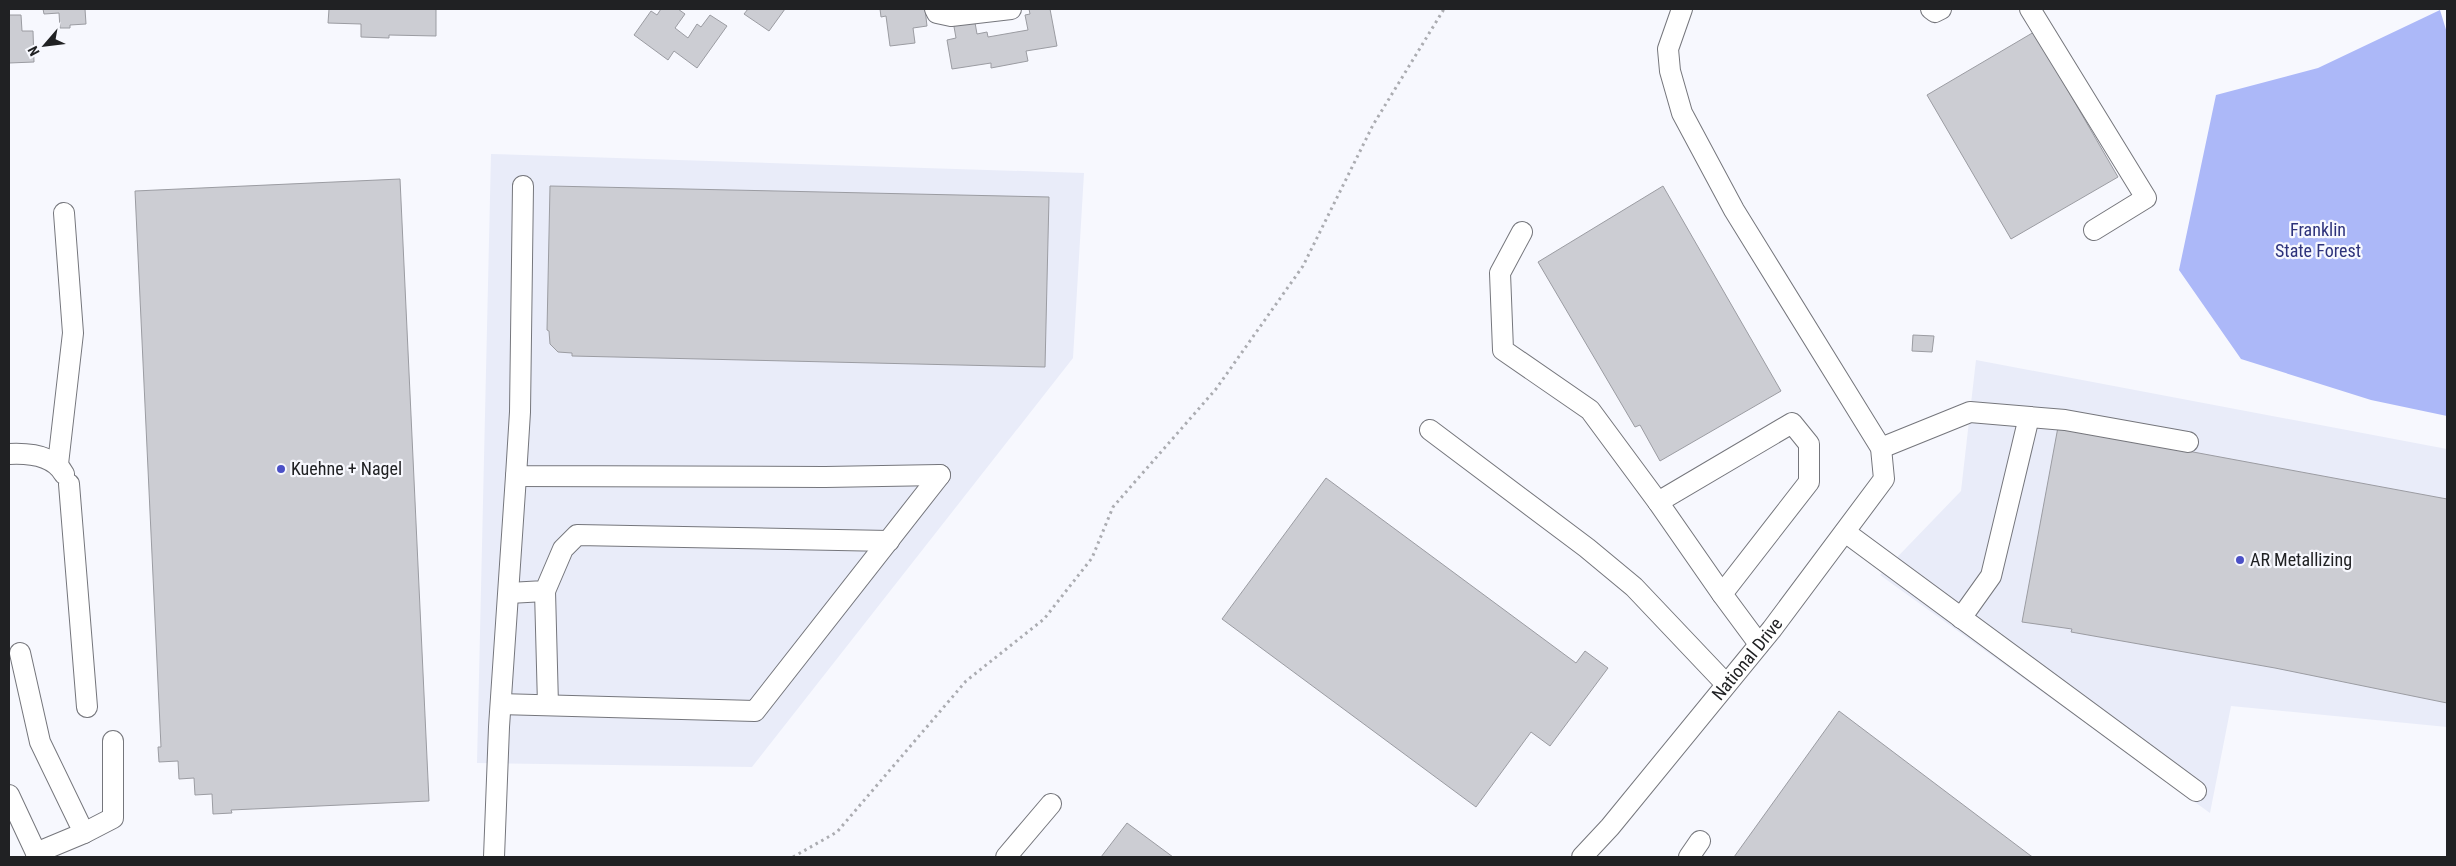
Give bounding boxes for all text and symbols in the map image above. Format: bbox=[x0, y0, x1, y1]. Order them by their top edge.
north arrow bbox=[20, 20, 70, 70]
text: N bbox=[24, 44, 43, 59]
park label: Franklin State Forest bbox=[2275, 219, 2361, 261]
place label: Kuehne + Nagel bbox=[291, 458, 402, 479]
marker: Kuehne + Nagel bbox=[275, 463, 287, 475]
place label: AR Metallizing bbox=[2250, 549, 2352, 570]
marker: AR Metallizing bbox=[2234, 554, 2246, 566]
street label: National Drive bbox=[1707, 614, 1787, 704]

